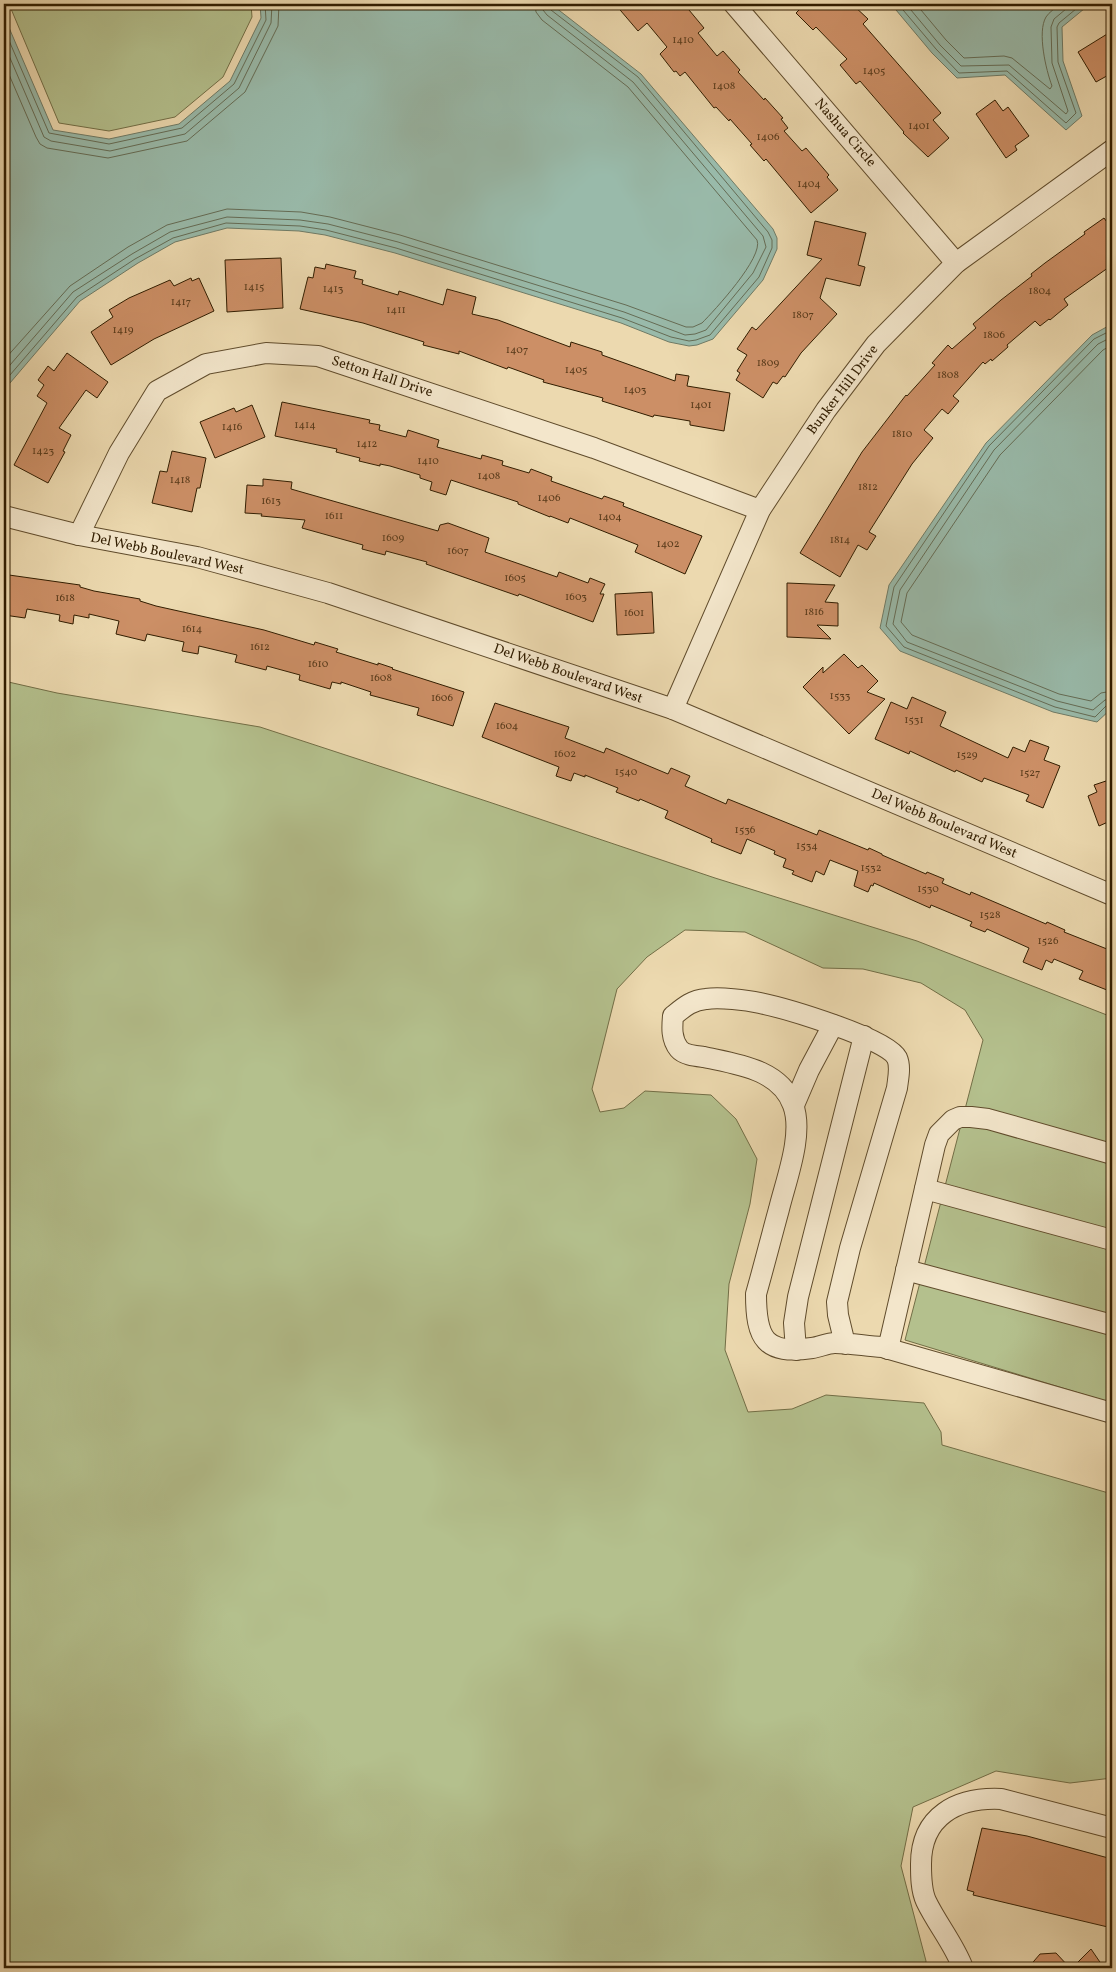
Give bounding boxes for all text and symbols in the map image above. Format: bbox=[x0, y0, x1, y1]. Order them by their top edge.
house number: 1410 bbox=[672, 33, 694, 48]
house number: 1405 bbox=[863, 64, 885, 79]
house number: 1408 bbox=[713, 79, 736, 94]
street label: Nashua Circle bbox=[810, 95, 880, 172]
house number: 1401 bbox=[908, 119, 930, 134]
house number: 1406 bbox=[757, 130, 780, 145]
house number: 1404 bbox=[797, 177, 821, 192]
house number: 1415 bbox=[244, 280, 264, 295]
house number: 1413 bbox=[323, 282, 344, 297]
house number: 1804 bbox=[1029, 284, 1052, 299]
house number: 1417 bbox=[171, 295, 191, 310]
house number: 1411 bbox=[386, 303, 406, 318]
house number: 1807 bbox=[792, 308, 814, 323]
house number: 1419 bbox=[113, 323, 134, 338]
house number: 1806 bbox=[983, 328, 1006, 343]
street label: Bunker Hill Drive bbox=[803, 341, 883, 439]
house number: 1407 bbox=[506, 343, 528, 358]
street label: Setton Hall Drive bbox=[329, 352, 435, 402]
house number: 1809 bbox=[757, 356, 779, 371]
house number: 1405 bbox=[565, 363, 587, 378]
house number: 1808 bbox=[937, 368, 959, 383]
house number: 1403 bbox=[624, 383, 647, 398]
house number: 1401 bbox=[690, 398, 712, 413]
house number: 1414 bbox=[294, 418, 316, 433]
house number: 1416 bbox=[222, 420, 243, 435]
house number: 1810 bbox=[892, 427, 913, 442]
house number: 1412 bbox=[356, 437, 378, 452]
house number: 1423 bbox=[32, 444, 54, 459]
house number: 1410 bbox=[417, 454, 439, 469]
house number: 1408 bbox=[478, 469, 501, 484]
house number: 1418 bbox=[170, 473, 191, 488]
house number: 1812 bbox=[858, 480, 878, 495]
house number: 1406 bbox=[538, 491, 561, 506]
house number: 1613 bbox=[261, 494, 281, 509]
house number: 1611 bbox=[325, 509, 343, 524]
house number: 1404 bbox=[598, 510, 622, 525]
street label: Del Webb Boulevard West bbox=[88, 528, 246, 580]
house number: 1609 bbox=[382, 531, 404, 546]
house number: 1814 bbox=[830, 533, 851, 548]
house number: 1402 bbox=[656, 537, 680, 552]
house number: 1607 bbox=[447, 544, 469, 559]
house number: 1605 bbox=[504, 571, 526, 586]
house number: 1603 bbox=[565, 590, 587, 605]
house number: 1618 bbox=[55, 591, 75, 606]
house number: 1816 bbox=[804, 605, 824, 620]
house number: 1601 bbox=[624, 606, 644, 621]
house number: 1614 bbox=[182, 622, 203, 637]
house number: 1612 bbox=[250, 640, 270, 655]
street label: Del Webb Boulevard West bbox=[491, 640, 645, 709]
house number: 1610 bbox=[308, 657, 329, 672]
house number: 1608 bbox=[370, 671, 392, 686]
house number: 1533 bbox=[830, 689, 851, 704]
house number: 1606 bbox=[431, 691, 454, 706]
house number: 1531 bbox=[904, 713, 924, 728]
house number: 1604 bbox=[496, 719, 519, 734]
house number: 1602 bbox=[554, 747, 576, 762]
house number: 1529 bbox=[956, 748, 978, 763]
house number: 1540 bbox=[615, 765, 638, 780]
house number: 1527 bbox=[1020, 766, 1040, 781]
street label: Del Webb Boulevard West bbox=[868, 785, 1020, 863]
house number: 1536 bbox=[735, 823, 756, 838]
house number: 1534 bbox=[796, 839, 818, 854]
house number: 1532 bbox=[860, 861, 882, 876]
house number: 1530 bbox=[917, 882, 939, 897]
house number: 1528 bbox=[979, 908, 1001, 923]
house number: 1526 bbox=[1037, 934, 1059, 949]

